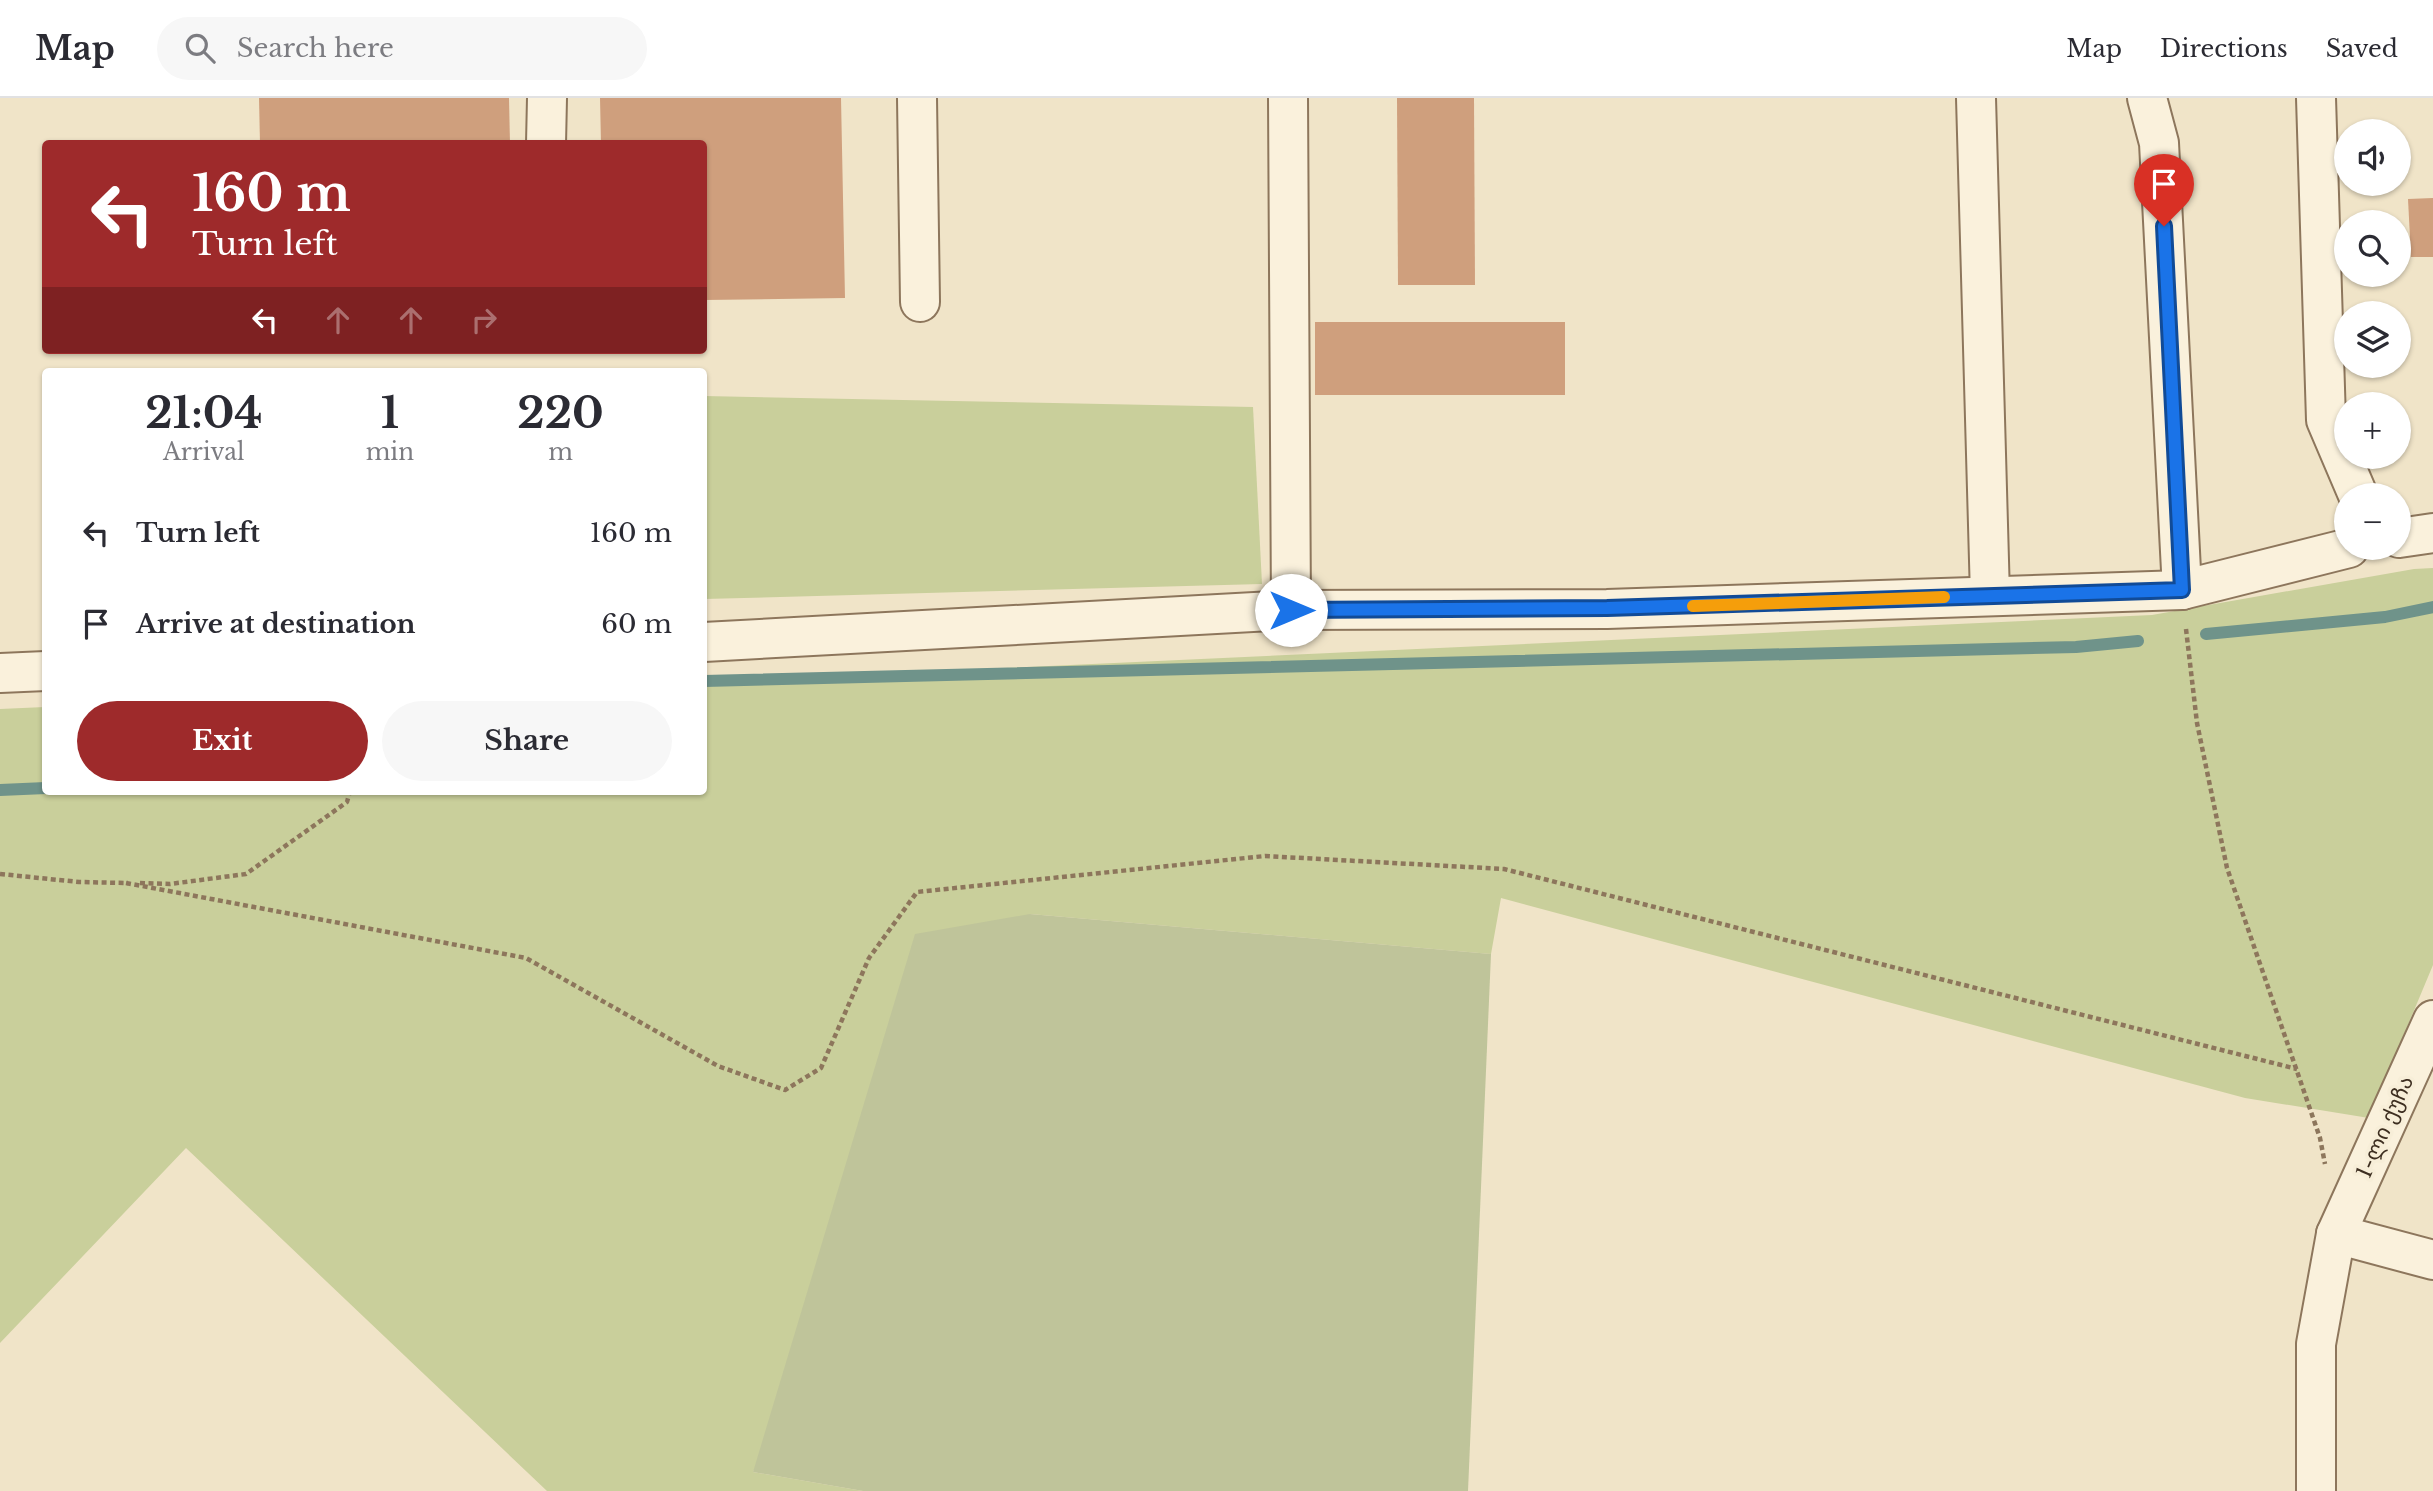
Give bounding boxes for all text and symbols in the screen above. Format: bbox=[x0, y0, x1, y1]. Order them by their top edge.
search box bbox=[157, 17, 647, 80]
text: Map bbox=[35, 28, 115, 69]
icon: search bbox=[181, 29, 219, 67]
text: Search here bbox=[237, 32, 394, 64]
text: Map bbox=[2066, 34, 2122, 63]
text: Directions bbox=[2160, 34, 2288, 63]
text: Saved bbox=[2326, 34, 2398, 63]
map controls bbox=[2334, 119, 2411, 560]
button: sound bbox=[2334, 119, 2411, 196]
pin bbox=[2134, 154, 2194, 226]
text: 160 m bbox=[192, 163, 351, 224]
icon: arrive bbox=[2145, 165, 2183, 203]
icon: left bbox=[77, 168, 168, 259]
button: search bbox=[2334, 210, 2411, 287]
text: Turn left bbox=[192, 224, 338, 264]
icon: left bbox=[246, 301, 284, 339]
icon: ahead bbox=[319, 301, 357, 339]
icon: ahead bbox=[392, 301, 430, 339]
icon: right bbox=[465, 301, 503, 339]
button: layers bbox=[2334, 301, 2411, 378]
text: 21:04 bbox=[145, 387, 262, 439]
text: 1 bbox=[381, 387, 399, 439]
text: 220 bbox=[517, 387, 604, 439]
button: + bbox=[2334, 392, 2411, 469]
text: Arrival bbox=[163, 438, 245, 466]
text: min bbox=[366, 438, 414, 466]
text: m bbox=[548, 438, 573, 466]
button: − bbox=[2334, 483, 2411, 560]
icon: left bbox=[77, 514, 115, 552]
text: Turn left bbox=[136, 517, 260, 549]
text: 160 m bbox=[590, 517, 672, 549]
position arrow bbox=[1254, 573, 1328, 647]
icon: arrive bbox=[77, 605, 115, 643]
text: Arrive at destination bbox=[136, 608, 416, 640]
text: 60 m bbox=[601, 608, 672, 640]
button: Exit bbox=[77, 701, 368, 781]
button: Share bbox=[382, 701, 672, 781]
street label: 1-ლი ქუჩა bbox=[2351, 1072, 2419, 1182]

